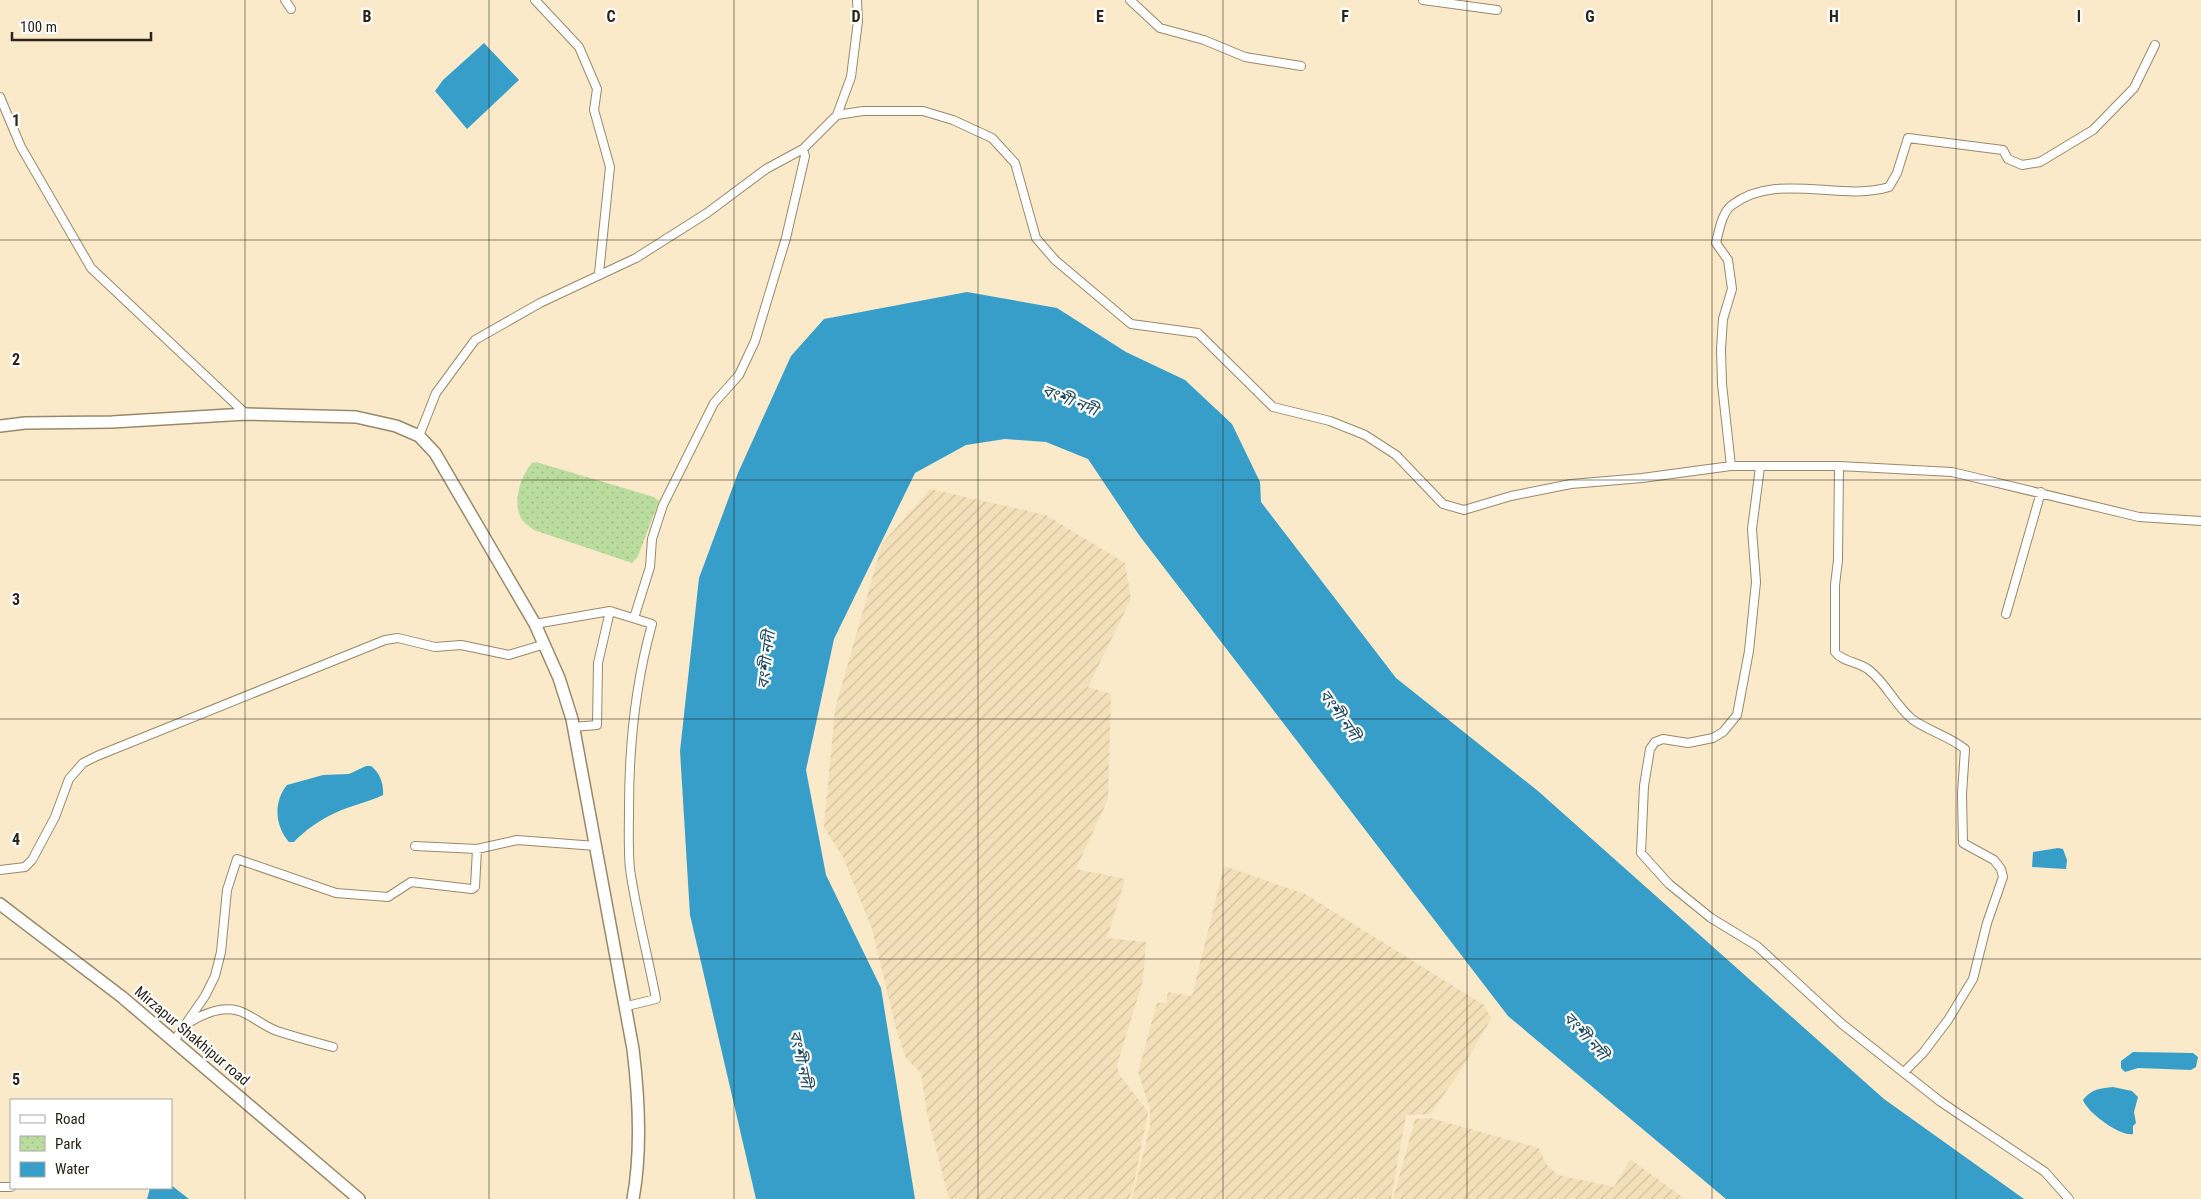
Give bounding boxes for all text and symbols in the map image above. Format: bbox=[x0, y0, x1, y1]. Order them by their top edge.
text: B bbox=[363, 7, 372, 26]
text: C bbox=[606, 7, 616, 26]
text: D bbox=[851, 7, 861, 26]
text: E bbox=[1096, 7, 1104, 26]
text: F bbox=[1341, 7, 1349, 26]
text: G bbox=[1585, 7, 1595, 26]
text: H bbox=[1829, 7, 1839, 26]
text: I bbox=[2077, 7, 2081, 26]
scale bar bbox=[12, 10, 151, 42]
text: 100 m bbox=[20, 18, 57, 36]
text: 1 bbox=[12, 111, 20, 130]
text: 2 bbox=[12, 350, 20, 369]
water label: বংশী নদী bbox=[1040, 380, 1103, 421]
text: 3 bbox=[12, 590, 20, 609]
water label: বংশী নদী bbox=[753, 627, 779, 690]
water label: বংশী নদী bbox=[1316, 686, 1366, 746]
text: 4 bbox=[12, 830, 20, 849]
street label: Mirzapur Shakhipur road bbox=[131, 983, 253, 1089]
water label: বংশী নদী bbox=[1560, 1008, 1614, 1066]
water label: বংশী নদী bbox=[786, 1029, 817, 1092]
text: 5 bbox=[12, 1070, 20, 1089]
legend bbox=[10, 1099, 172, 1189]
text: Road bbox=[55, 1110, 85, 1128]
text: Park bbox=[55, 1135, 82, 1153]
text: Water bbox=[55, 1160, 90, 1178]

